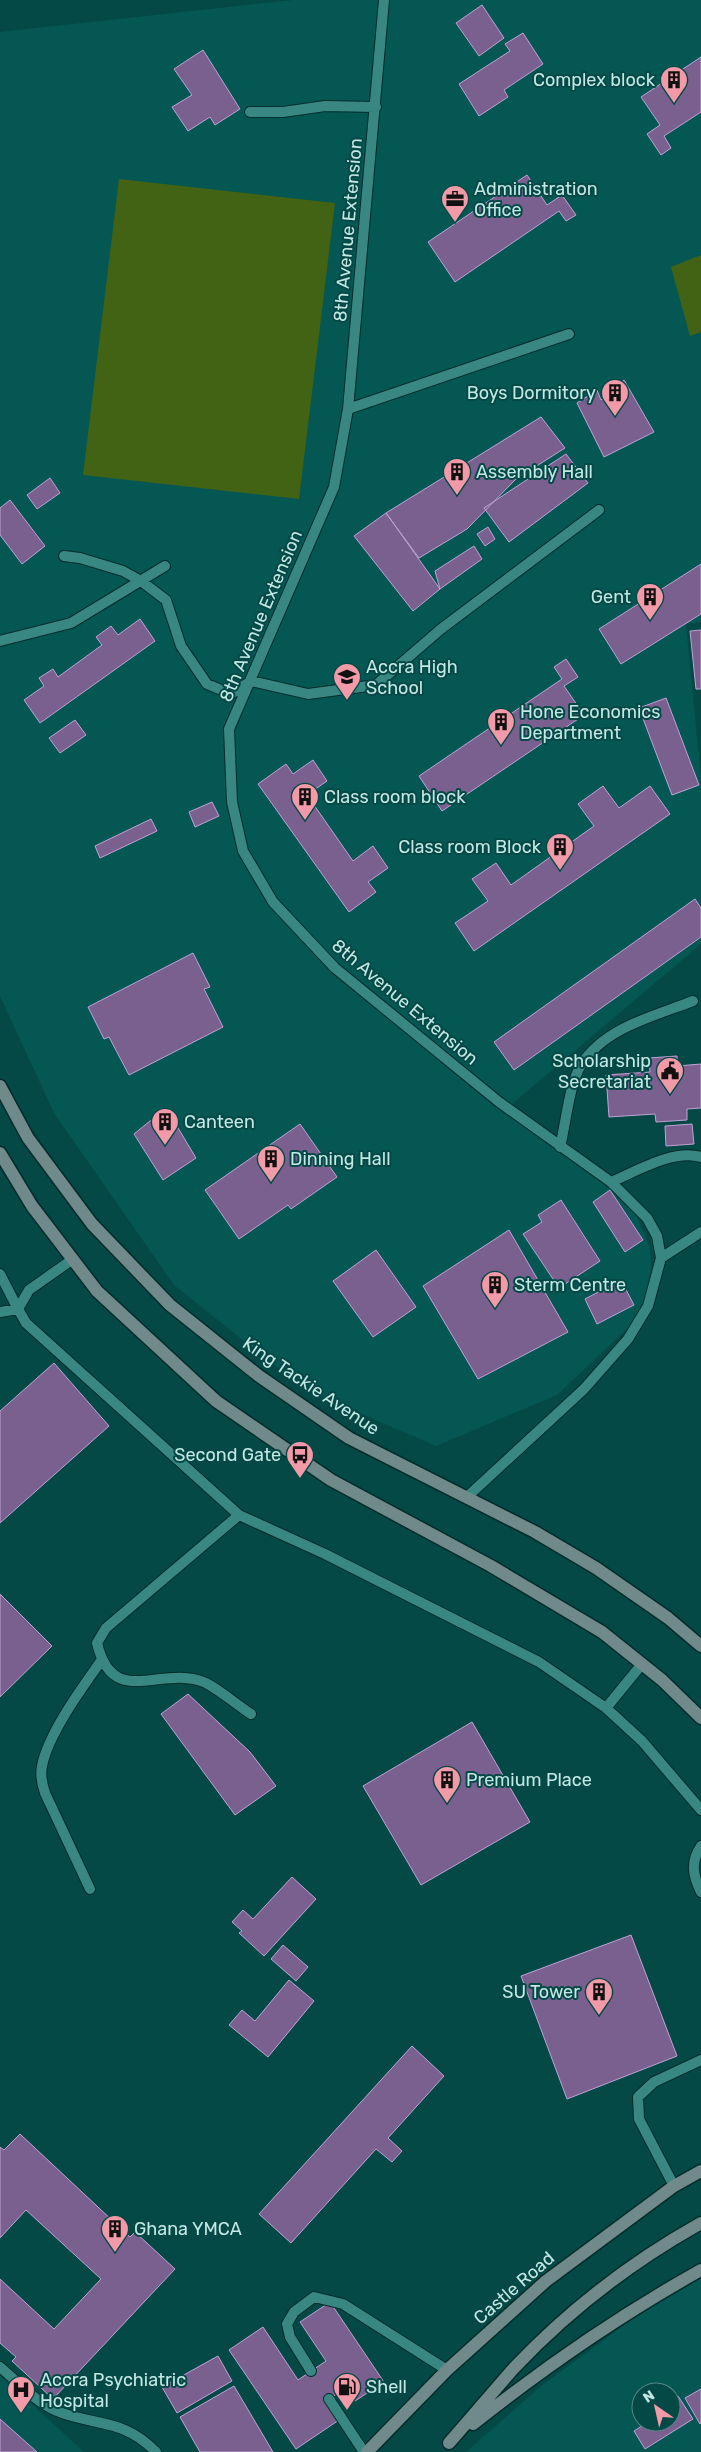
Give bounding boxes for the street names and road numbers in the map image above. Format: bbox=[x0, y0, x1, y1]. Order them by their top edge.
street label: 8th Avenue Extension bbox=[329, 137, 367, 323]
street label: 8th Avenue Extension bbox=[215, 527, 307, 705]
street label: 8th Avenue Extension bbox=[327, 934, 483, 1070]
street label: King Tackie Avenue bbox=[238, 1332, 384, 1440]
street label: Castle Road bbox=[469, 2247, 559, 2329]

